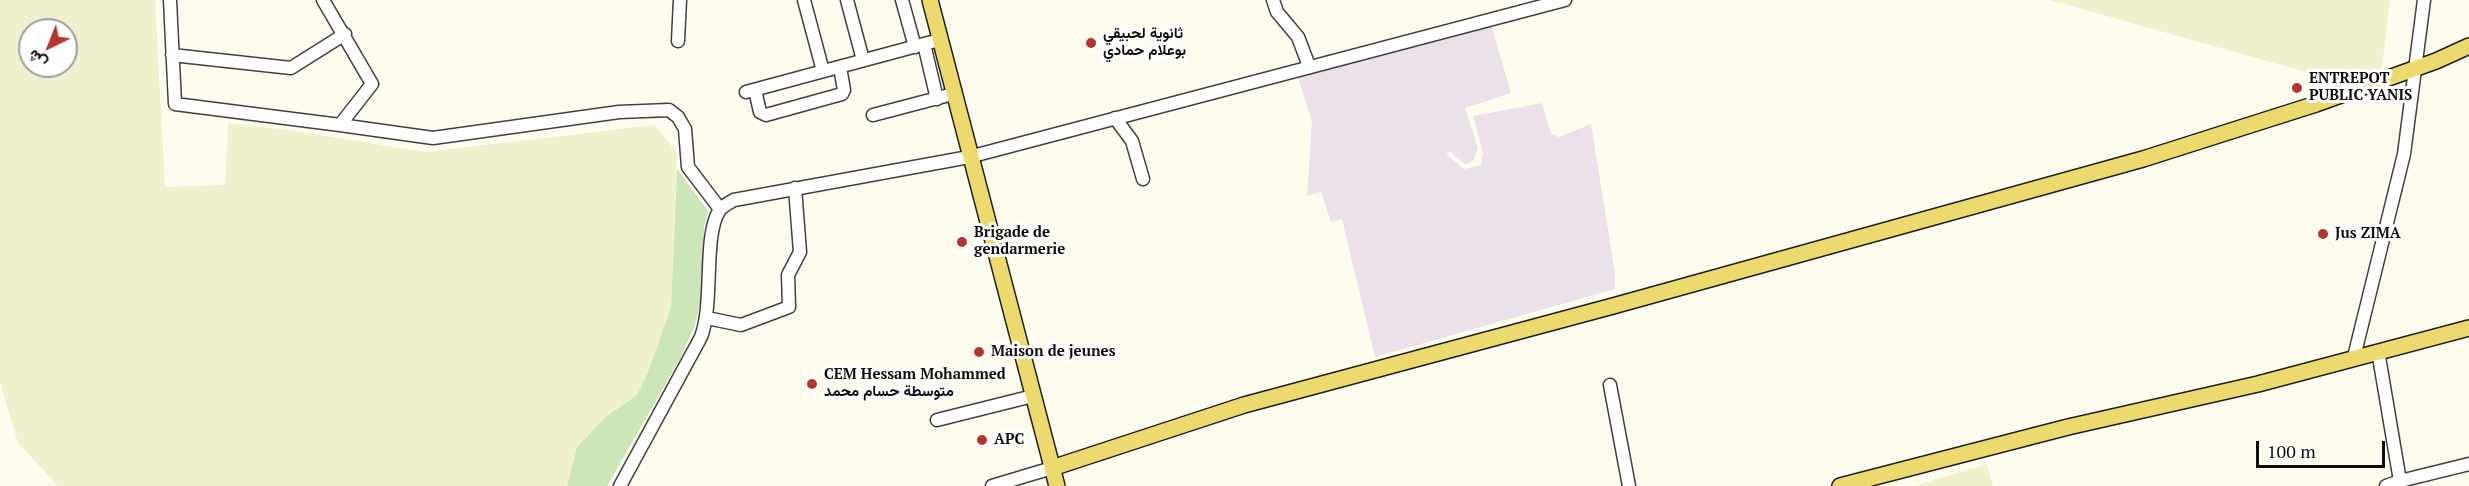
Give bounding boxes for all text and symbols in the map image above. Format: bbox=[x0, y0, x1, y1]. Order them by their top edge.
north arrow bbox=[18, 18, 78, 78]
place label: ثانوية لحبيقي بوعلام حمادي bbox=[1103, 25, 1186, 60]
marker: ثانوية لحبيقي بوعلام حمادي bbox=[1084, 36, 1098, 50]
text: ش bbox=[23, 45, 52, 74]
place label: ENTREPOT PUBLIC YANIS bbox=[2309, 70, 2412, 105]
marker: ENTREPOT PUBLIC YANIS bbox=[2290, 81, 2304, 95]
place label: Brigade de gendarmerie bbox=[974, 224, 1065, 259]
place label: Jus ZIMA bbox=[2335, 225, 2401, 243]
marker: Jus ZIMA bbox=[2316, 227, 2330, 241]
marker: Brigade de gendarmerie bbox=[955, 235, 969, 249]
place label: Maison de jeunes bbox=[991, 343, 1115, 361]
marker: Maison de jeunes bbox=[972, 345, 986, 359]
place label: CEM Hessam Mohammed متوسطة حسام محمد bbox=[824, 366, 1006, 401]
marker: CEM Hessam Mohammed متوسطة حسام محمد bbox=[805, 377, 819, 391]
scale bar bbox=[2259, 429, 2388, 467]
place label: APC bbox=[994, 431, 1024, 449]
marker: APC bbox=[975, 433, 989, 447]
text: 100 m bbox=[2267, 439, 2316, 463]

